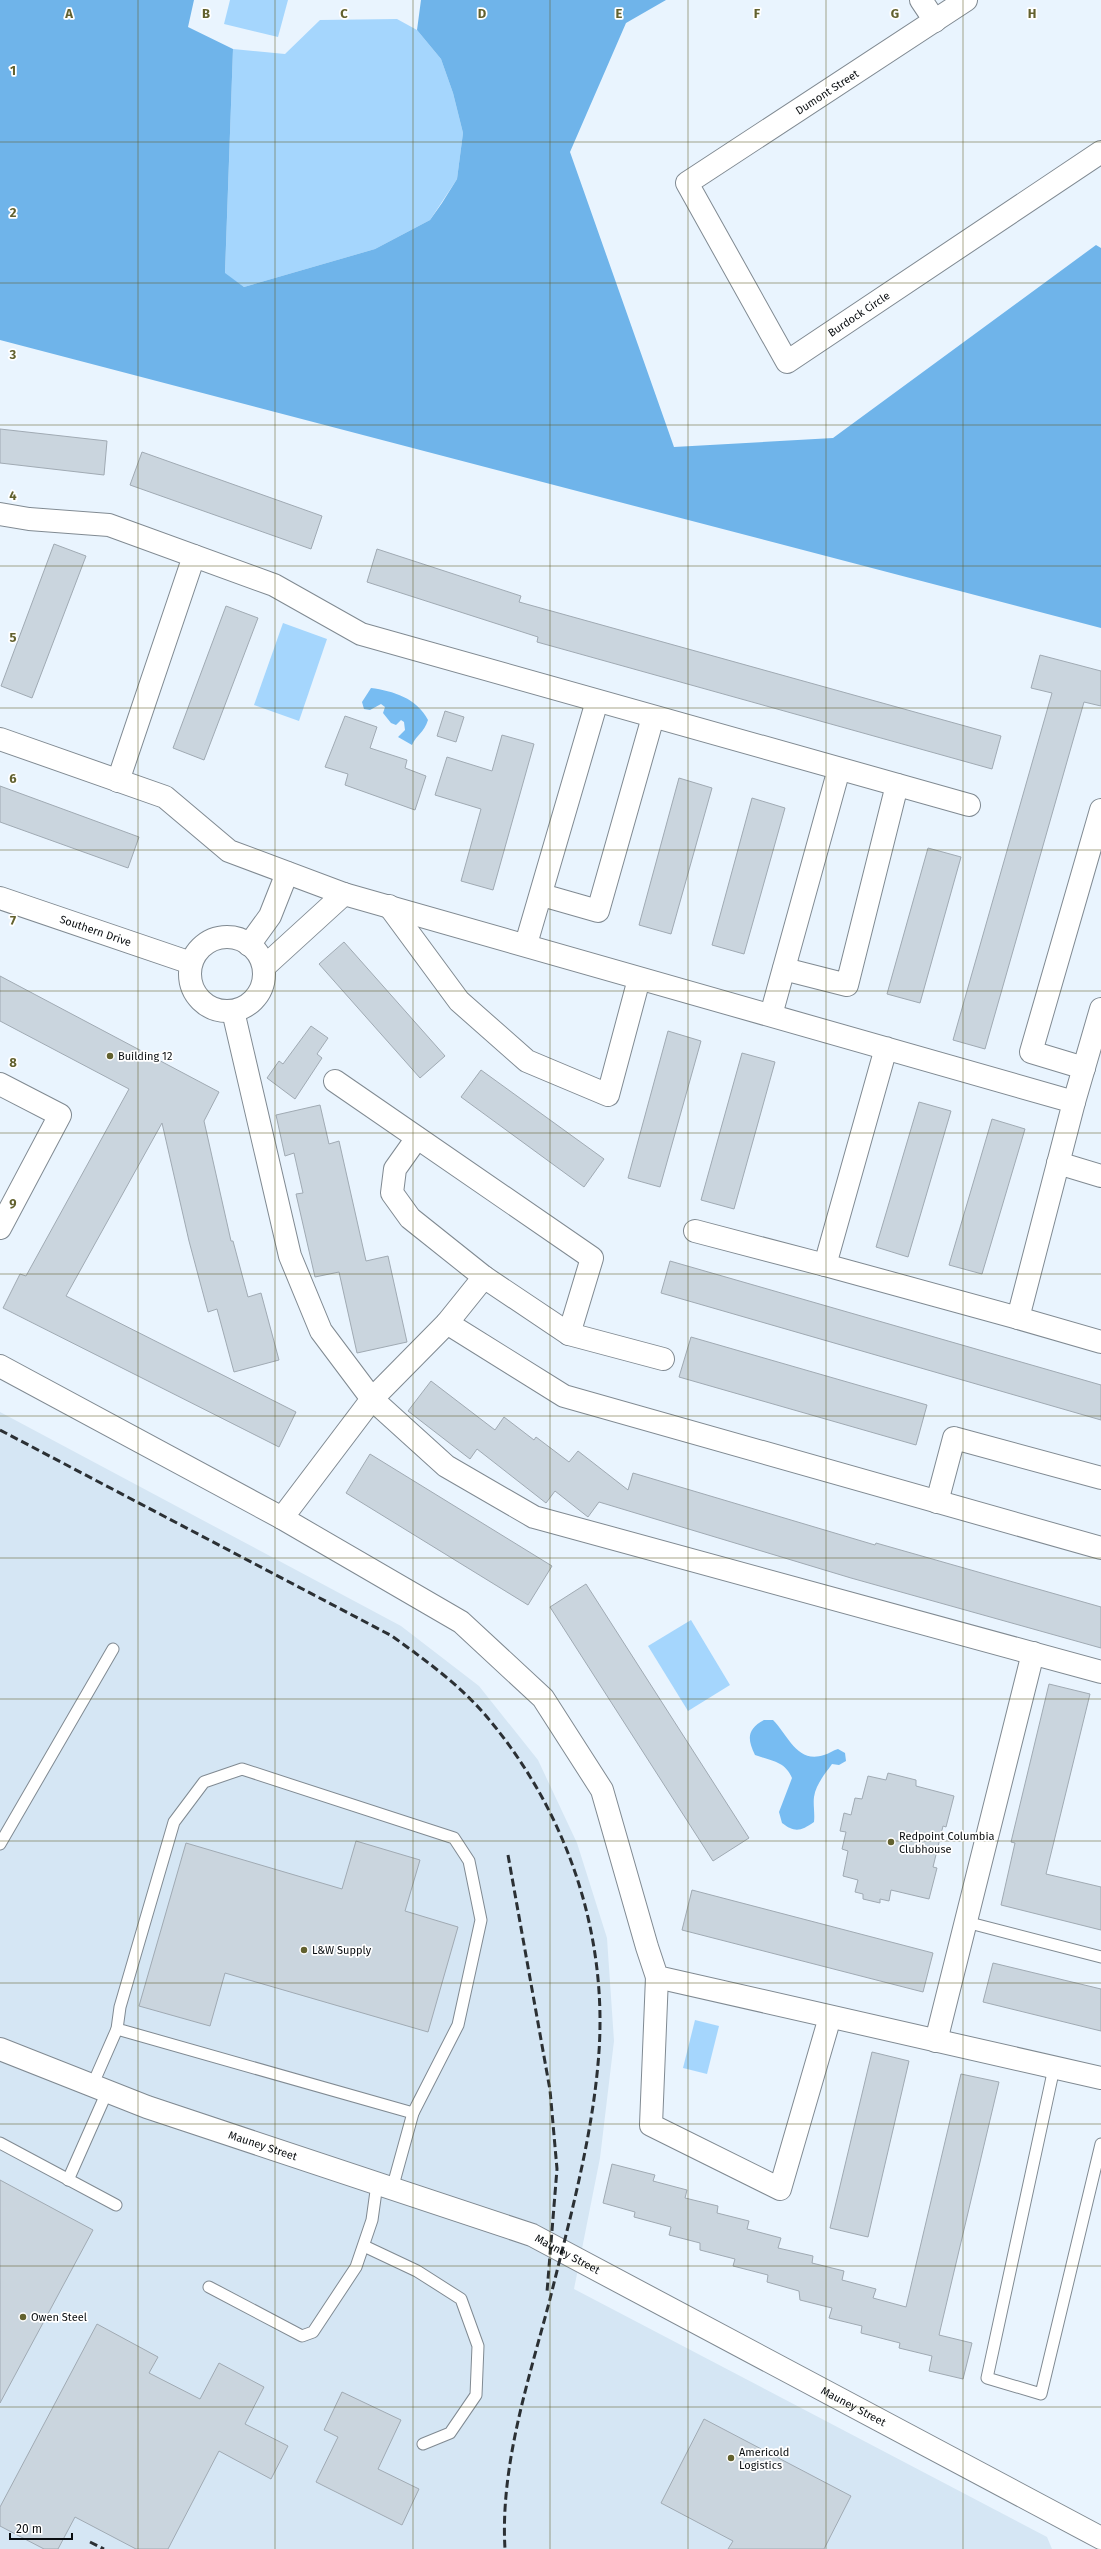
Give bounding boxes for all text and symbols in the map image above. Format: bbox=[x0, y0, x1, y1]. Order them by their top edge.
text: A bbox=[64, 6, 73, 21]
text: B bbox=[202, 6, 210, 21]
text: C bbox=[340, 6, 348, 21]
text: D bbox=[478, 6, 487, 21]
text: E bbox=[616, 6, 623, 21]
text: F bbox=[754, 6, 761, 21]
text: G bbox=[891, 6, 899, 21]
text: H bbox=[1028, 6, 1036, 21]
text: 1 bbox=[10, 63, 16, 78]
street label: Dumont Street bbox=[793, 67, 861, 118]
text: 2 bbox=[10, 205, 17, 220]
street label: Burdock Circle bbox=[826, 289, 892, 340]
text: 3 bbox=[9, 347, 17, 362]
text: 4 bbox=[9, 488, 17, 503]
text: 5 bbox=[10, 630, 17, 645]
text: 6 bbox=[9, 771, 17, 786]
text: 7 bbox=[10, 913, 16, 928]
street label: Southern Drive bbox=[58, 913, 133, 949]
place label: Building 12 bbox=[118, 1050, 172, 1063]
marker: Building 12 bbox=[105, 1051, 115, 1061]
text: 8 bbox=[9, 1055, 17, 1070]
text: 9 bbox=[9, 1196, 17, 1211]
place label: Redpoint Columbia Clubhouse bbox=[899, 1830, 995, 1856]
marker: Redpoint Columbia Clubhouse bbox=[886, 1837, 896, 1847]
place label: L&W Supply bbox=[312, 1944, 372, 1957]
marker: L&W Supply bbox=[299, 1945, 309, 1955]
street label: Mauney Street bbox=[227, 2128, 299, 2163]
street label: Mauney Street bbox=[533, 2232, 602, 2277]
place label: Owen Steel bbox=[31, 2311, 87, 2324]
marker: Owen Steel bbox=[18, 2312, 28, 2322]
street label: Mauney Street bbox=[819, 2384, 888, 2429]
place label: Americold Logistics bbox=[739, 2446, 789, 2472]
marker: Americold Logistics bbox=[726, 2453, 736, 2463]
scale bar bbox=[10, 2515, 72, 2541]
text: 20 m bbox=[16, 2522, 42, 2536]

